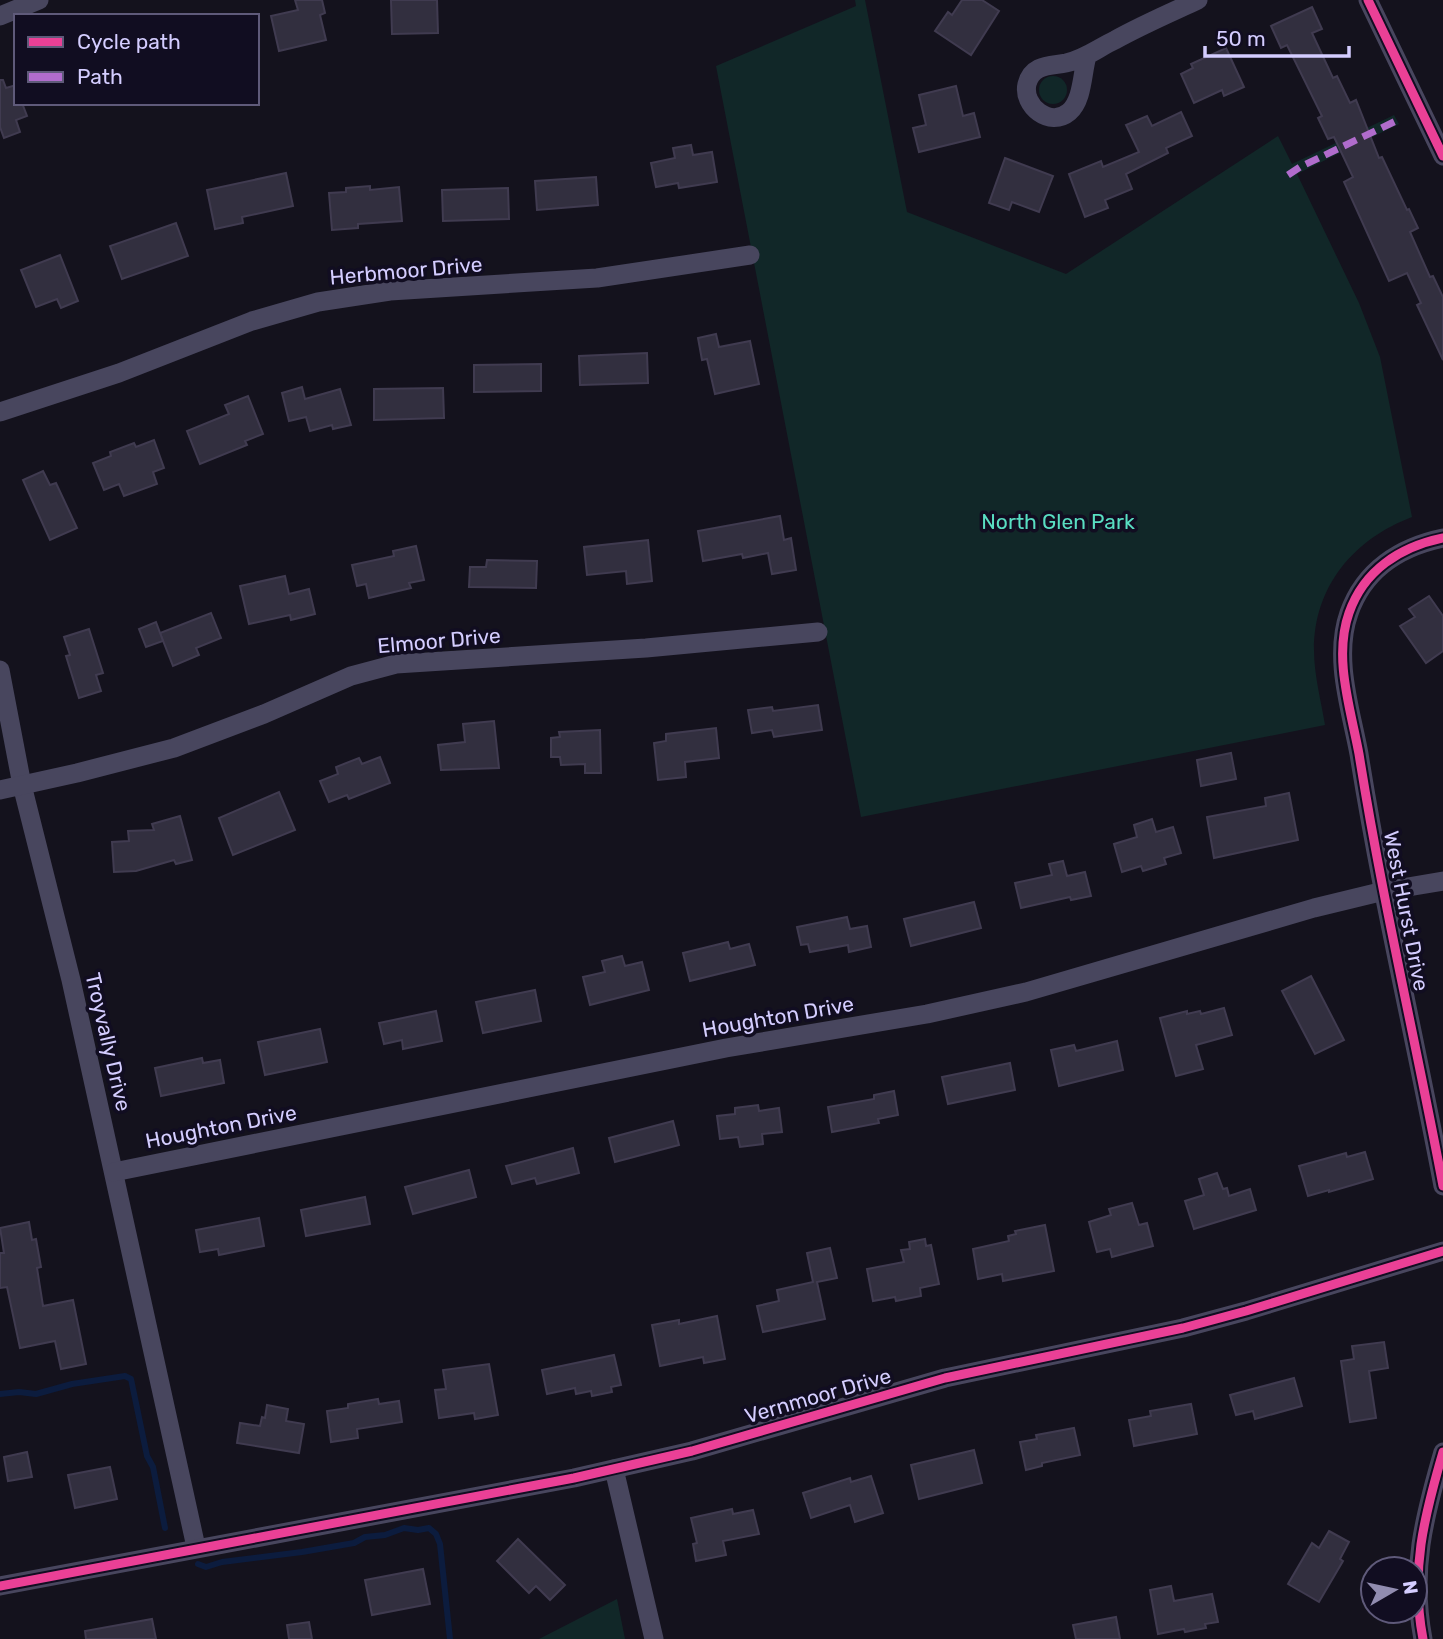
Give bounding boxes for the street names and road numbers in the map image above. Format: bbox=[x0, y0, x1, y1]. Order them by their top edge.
street label: Herbmoor Drive bbox=[329, 251, 483, 290]
street label: Elmoor Drive bbox=[376, 623, 502, 658]
street label: West Hurst Drive bbox=[1379, 829, 1434, 993]
street label: Troyvally Drive bbox=[80, 970, 137, 1113]
street label: Houghton Drive bbox=[700, 991, 856, 1042]
street label: Houghton Drive bbox=[143, 1100, 299, 1153]
street label: Vernmoor Drive bbox=[742, 1363, 894, 1428]

